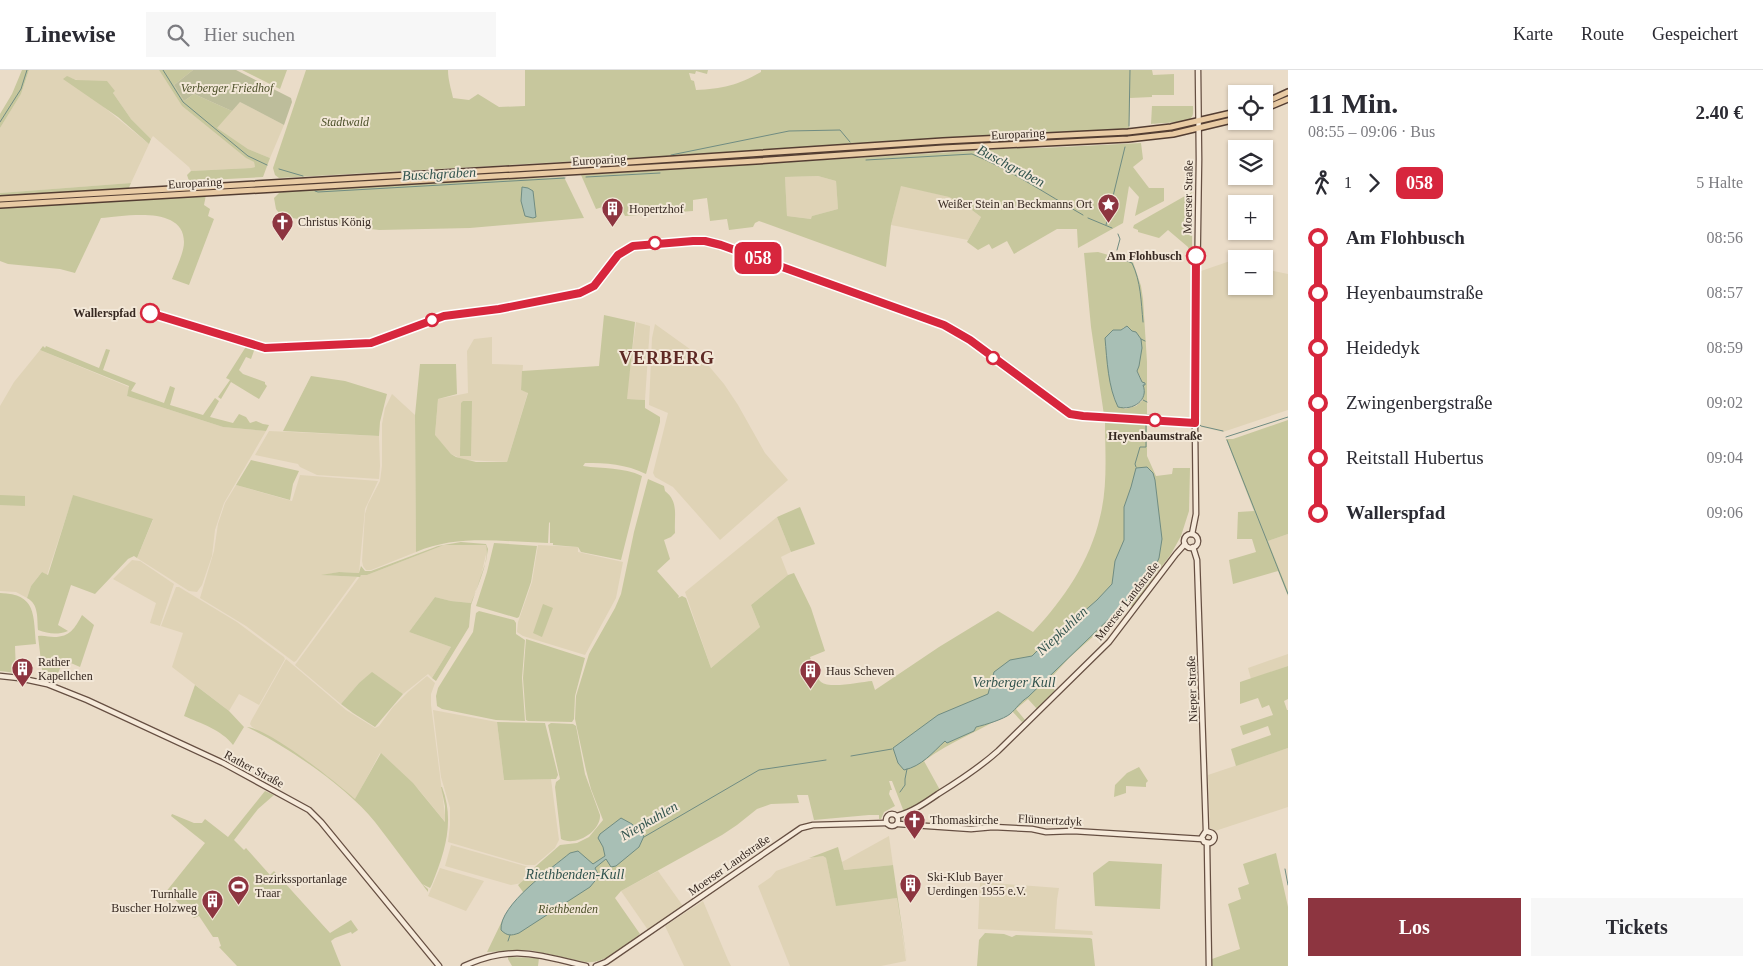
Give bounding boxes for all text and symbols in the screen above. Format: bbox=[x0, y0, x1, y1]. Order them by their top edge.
search box bbox=[146, 12, 496, 57]
text: Linewise bbox=[25, 21, 116, 47]
icon: search bbox=[164, 21, 192, 49]
text: Hier suchen bbox=[204, 24, 295, 45]
text: Karte bbox=[1513, 24, 1553, 44]
text: Route bbox=[1581, 24, 1624, 44]
text: Gespeichert bbox=[1652, 24, 1738, 44]
park label: Verberger Friedhof bbox=[181, 81, 275, 95]
map controls bbox=[1228, 85, 1273, 295]
button: locate bbox=[1228, 85, 1273, 130]
text: 11 Min. bbox=[1308, 88, 1398, 119]
text: 2.40 € bbox=[1696, 102, 1743, 123]
park label: Stadtwald bbox=[321, 115, 370, 129]
text: 08:55 – 09:06 · Bus bbox=[1308, 123, 1435, 140]
street label: Europaring bbox=[991, 126, 1045, 142]
button: layers bbox=[1228, 140, 1273, 185]
water label: Buschgraben bbox=[975, 142, 1047, 190]
street label: Europaring bbox=[572, 152, 626, 168]
street label: Moerser Straße bbox=[1180, 160, 1196, 234]
water label: Buschgraben bbox=[402, 165, 476, 183]
icon: walk bbox=[1308, 169, 1336, 197]
icon: forward bbox=[1360, 169, 1388, 197]
text: 058 bbox=[1406, 173, 1433, 193]
text: 1 bbox=[1344, 174, 1352, 191]
text: 5 Halte bbox=[1696, 174, 1743, 191]
street label: Europaring bbox=[168, 175, 222, 191]
place icon: Weißer Stein an Beckmanns Ort bbox=[1096, 192, 1120, 223]
button: + bbox=[1228, 195, 1273, 240]
building icon: Hopertzhof bbox=[601, 197, 625, 228]
place label: Weißer Stein an Beckmanns Ort bbox=[938, 197, 1093, 211]
place label: Hopertzhof bbox=[629, 202, 684, 216]
church icon: Christus König bbox=[270, 210, 294, 241]
place label: Christus König bbox=[298, 215, 371, 229]
text: Am Flohbusch bbox=[1346, 227, 1465, 248]
text: 08:56 bbox=[1707, 229, 1743, 246]
unlabelled marker bbox=[648, 236, 662, 250]
line badge: 058 bbox=[729, 242, 787, 274]
marker: Am Flohbusch bbox=[1186, 246, 1206, 266]
text: 058 bbox=[745, 248, 772, 268]
place label: Am Flohbusch bbox=[1107, 249, 1182, 263]
button: − bbox=[1228, 250, 1273, 295]
text: Heyenbaumstraße bbox=[1346, 282, 1483, 303]
text: 08:57 bbox=[1707, 284, 1743, 301]
marker: Wallerspfad bbox=[140, 303, 160, 323]
place label: Wallerspfad bbox=[73, 306, 136, 320]
unlabelled marker bbox=[425, 313, 439, 327]
text: Heidedyk bbox=[1346, 337, 1420, 358]
text: 08:59 bbox=[1707, 339, 1743, 356]
district label: VERBERG bbox=[619, 348, 715, 368]
unlabelled marker bbox=[986, 351, 1000, 365]
text: Zwingenbergstraße bbox=[1346, 392, 1492, 413]
text: 09:02 bbox=[1707, 394, 1743, 411]
marker: Heyenbaumstraße bbox=[1148, 413, 1162, 427]
place label: Heyenbaumstraße bbox=[1108, 429, 1203, 443]
text: Reitstall Hubertus bbox=[1346, 447, 1484, 468]
text: 09:04 bbox=[1707, 449, 1743, 466]
text: Wallerspfad bbox=[1346, 502, 1445, 523]
text: 09:06 bbox=[1707, 504, 1743, 521]
street label: Moerser Landstraße bbox=[1092, 559, 1162, 643]
water label: Niepkuhlen bbox=[1033, 604, 1090, 659]
place label: Rather Kapellchen bbox=[38, 655, 93, 683]
street label: Nieper Straße bbox=[1184, 656, 1200, 722]
building icon: Rather Kapellchen bbox=[10, 657, 34, 688]
building icon: Haus Scheven bbox=[798, 659, 822, 690]
place label: Haus Scheven bbox=[826, 664, 894, 678]
water label: Verberger Kull bbox=[972, 675, 1056, 690]
street label: Rather Straße bbox=[222, 747, 286, 791]
water label: Niepkuhlen bbox=[617, 799, 680, 844]
church icon: Thomaskirche bbox=[902, 808, 926, 839]
street label: Flünnertzdyk bbox=[1018, 811, 1082, 829]
place label: Thomaskirche bbox=[930, 813, 999, 827]
street label: Moerser Landstraße bbox=[686, 832, 772, 898]
water label: Riethbenden-Kull bbox=[525, 867, 624, 882]
place label: Ski-Klub Bayer Uerdingen 1955 e.V. bbox=[927, 870, 1026, 898]
place label: Bezirkssportanlage Traar bbox=[255, 872, 347, 900]
building icon: Ski-Klub Bayer Uerdingen 1955 e.V. bbox=[899, 872, 923, 903]
sports icon: Bezirkssportanlage Traar bbox=[227, 874, 251, 905]
place label: Turnhalle Buscher Holzweg bbox=[111, 887, 197, 915]
building icon: Turnhalle Buscher Holzweg bbox=[201, 889, 225, 920]
button: Los bbox=[1308, 898, 1521, 956]
button: Tickets bbox=[1531, 898, 1743, 956]
park label: Riethbenden bbox=[537, 902, 598, 916]

